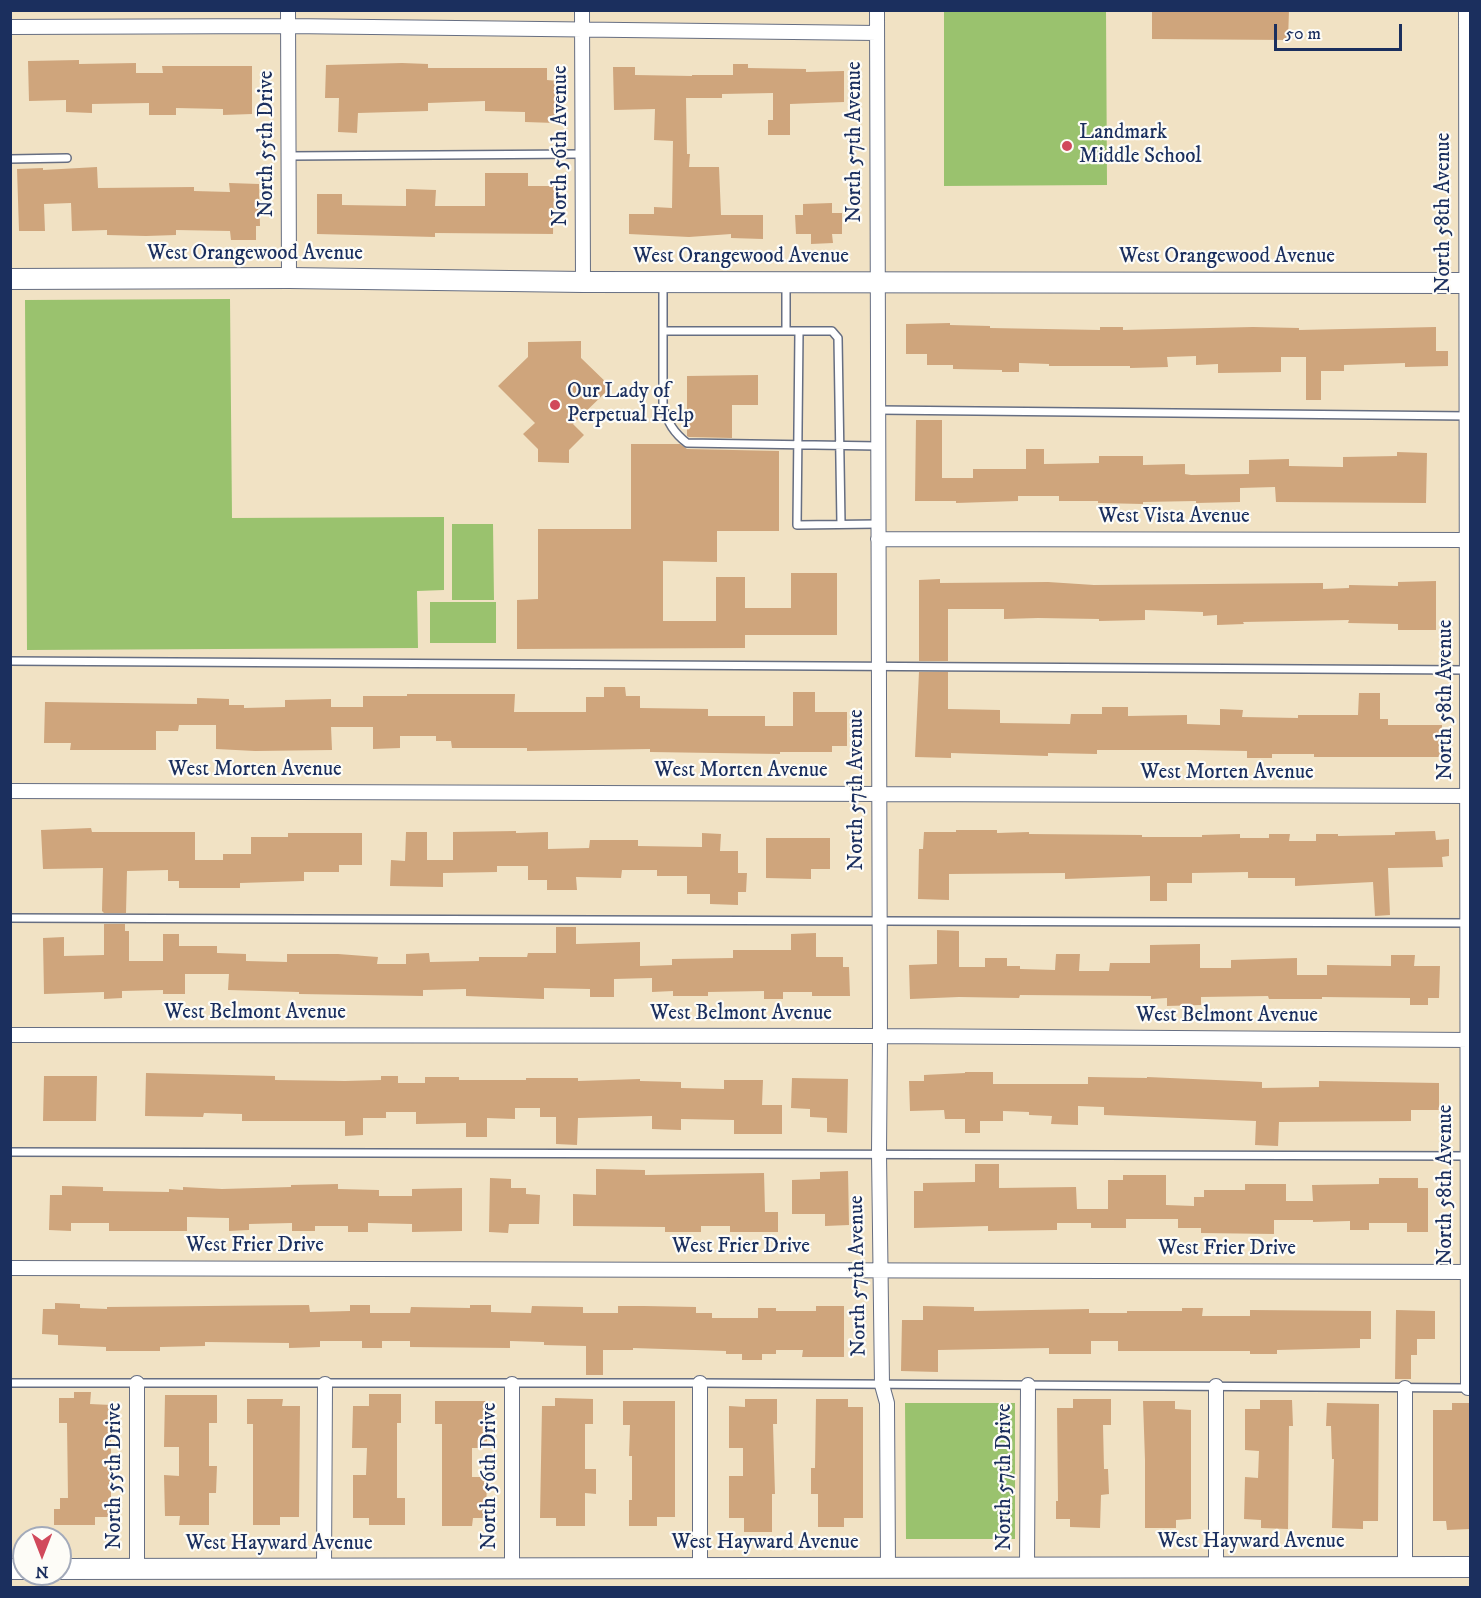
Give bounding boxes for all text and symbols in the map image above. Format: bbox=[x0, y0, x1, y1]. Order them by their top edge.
scale bar bbox=[1277, 12, 1404, 50]
text: 50 m bbox=[1285, 23, 1321, 45]
street label: North 57th Avenue bbox=[843, 61, 869, 223]
street label: North 56th Avenue bbox=[549, 65, 575, 227]
street label: North 55th Drive bbox=[255, 71, 281, 217]
place label: Landmark Middle School bbox=[1079, 121, 1202, 171]
street label: North 58th Avenue bbox=[1432, 133, 1458, 293]
marker: Landmark Middle School bbox=[1060, 139, 1074, 153]
street label: West Orangewood Avenue bbox=[147, 242, 363, 268]
street label: West Orangewood Avenue bbox=[633, 245, 849, 271]
street label: West Orangewood Avenue bbox=[1119, 245, 1335, 271]
place label: Our Lady of Perpetual Help bbox=[567, 380, 694, 430]
marker: Our Lady of Perpetual Help bbox=[548, 398, 562, 412]
street label: West Vista Avenue bbox=[1098, 505, 1250, 531]
street label: North 58th Avenue bbox=[1434, 620, 1460, 780]
street label: North 57th Avenue bbox=[845, 709, 871, 871]
street label: West Morten Avenue bbox=[168, 758, 342, 784]
street label: West Morten Avenue bbox=[654, 759, 828, 785]
street label: West Morten Avenue bbox=[1140, 761, 1314, 787]
street label: West Belmont Avenue bbox=[164, 1001, 346, 1027]
street label: West Belmont Avenue bbox=[650, 1002, 832, 1028]
street label: West Belmont Avenue bbox=[1136, 1004, 1318, 1030]
street label: North 58th Avenue bbox=[1434, 1105, 1460, 1265]
street label: North 57th Avenue bbox=[845, 1195, 873, 1357]
street label: West Frier Drive bbox=[186, 1234, 324, 1260]
street label: West Frier Drive bbox=[672, 1235, 810, 1261]
street label: West Frier Drive bbox=[1158, 1237, 1296, 1263]
street label: North 56th Drive bbox=[478, 1402, 504, 1550]
street label: North 55th Drive bbox=[103, 1403, 129, 1549]
street label: North 57th Drive bbox=[993, 1403, 1019, 1551]
north arrow bbox=[12, 1526, 72, 1586]
street label: West Hayward Avenue bbox=[1157, 1530, 1345, 1556]
street label: West Hayward Avenue bbox=[671, 1531, 859, 1557]
street label: West Hayward Avenue bbox=[185, 1532, 373, 1558]
text: N bbox=[35, 1562, 49, 1582]

